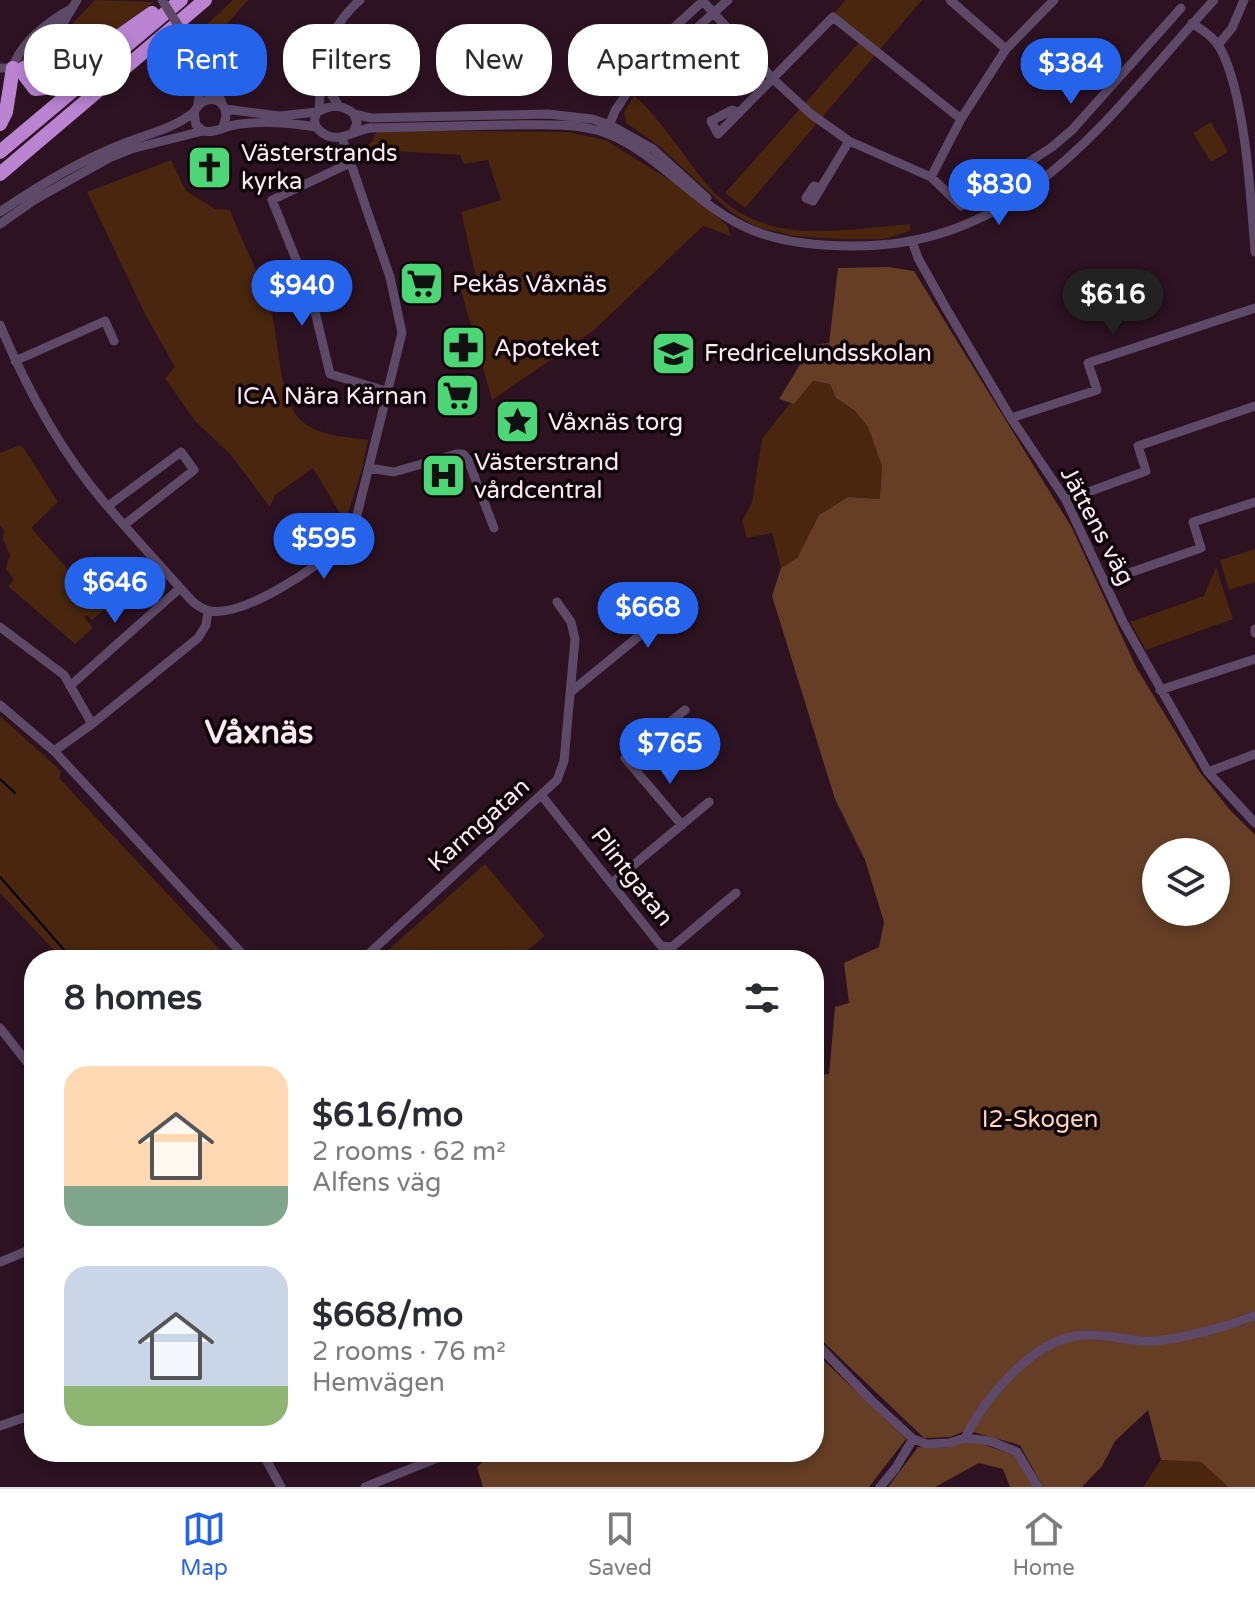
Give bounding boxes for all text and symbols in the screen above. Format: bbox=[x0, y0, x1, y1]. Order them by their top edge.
chip: Buy bbox=[24, 24, 131, 96]
chip: Rent bbox=[147, 24, 267, 96]
chip: Filters bbox=[283, 24, 420, 96]
chip: New bbox=[436, 24, 552, 96]
chip: Apartment bbox=[568, 24, 768, 96]
pin: $384 bbox=[1024, 38, 1118, 106]
text: $384 bbox=[1038, 48, 1104, 79]
place label: Västerstrands kyrka bbox=[241, 139, 398, 196]
church icon: Västerstrands kyrka bbox=[186, 143, 234, 191]
pin: $830 bbox=[952, 159, 1046, 227]
text: $830 bbox=[966, 169, 1032, 200]
pin: $940 bbox=[255, 260, 349, 328]
supermarket icon: Pekås Våxnäs bbox=[397, 260, 445, 308]
pin: $616 bbox=[1066, 269, 1160, 337]
text: $940 bbox=[269, 270, 335, 301]
place label: Pekås Våxnäs bbox=[452, 270, 607, 299]
text: $616 bbox=[1080, 279, 1146, 310]
pharmacy icon: Apoteket bbox=[439, 324, 487, 372]
school or university icon: Fredricelundsskolan bbox=[649, 329, 697, 377]
place label: Apoteket bbox=[494, 334, 600, 363]
place label: Fredricelundsskolan bbox=[704, 339, 932, 368]
supermarket icon: ICA Nära Kärnan bbox=[434, 372, 482, 420]
place label: ICA Nära Kärnan bbox=[236, 382, 427, 411]
place icon: Våxnäs torg bbox=[493, 398, 541, 446]
place label: Våxnäs torg bbox=[548, 408, 683, 437]
place label: Västerstrand vårdcentral bbox=[474, 448, 619, 505]
hospital icon: Västerstrand vårdcentral bbox=[419, 452, 467, 500]
street label: Jättens väg bbox=[1054, 462, 1140, 590]
pin: $595 bbox=[277, 513, 371, 581]
text: $595 bbox=[291, 523, 357, 554]
pin: $646 bbox=[68, 557, 162, 625]
text: $646 bbox=[82, 567, 148, 598]
pin: $668 bbox=[601, 582, 695, 650]
text: $668 bbox=[615, 592, 681, 623]
district label: Våxnäs bbox=[205, 714, 313, 752]
pin: $765 bbox=[623, 718, 717, 786]
text: $765 bbox=[637, 728, 703, 759]
street label: Karmgatan bbox=[422, 772, 536, 878]
street label: Plintgatan bbox=[585, 822, 679, 932]
map controls bbox=[1142, 838, 1230, 926]
button: layers bbox=[1142, 838, 1230, 926]
icon: filters bbox=[740, 976, 784, 1020]
text: 8 homes bbox=[64, 978, 202, 1019]
text: $616/mo bbox=[312, 1095, 463, 1136]
icon: home bbox=[128, 1098, 224, 1194]
park label: I2-Skogen bbox=[982, 1105, 1098, 1134]
text: 2 rooms · 62 m² bbox=[312, 1136, 506, 1167]
text: Alfens väg bbox=[312, 1167, 441, 1198]
text: $668/mo bbox=[312, 1295, 463, 1336]
icon: home bbox=[128, 1298, 224, 1394]
text: 2 rooms · 76 m² bbox=[312, 1336, 506, 1367]
text: Hemvägen bbox=[312, 1367, 445, 1398]
tab: Map bbox=[180, 1507, 228, 1581]
tab: Saved bbox=[588, 1507, 652, 1581]
tab: Home bbox=[1012, 1507, 1075, 1581]

